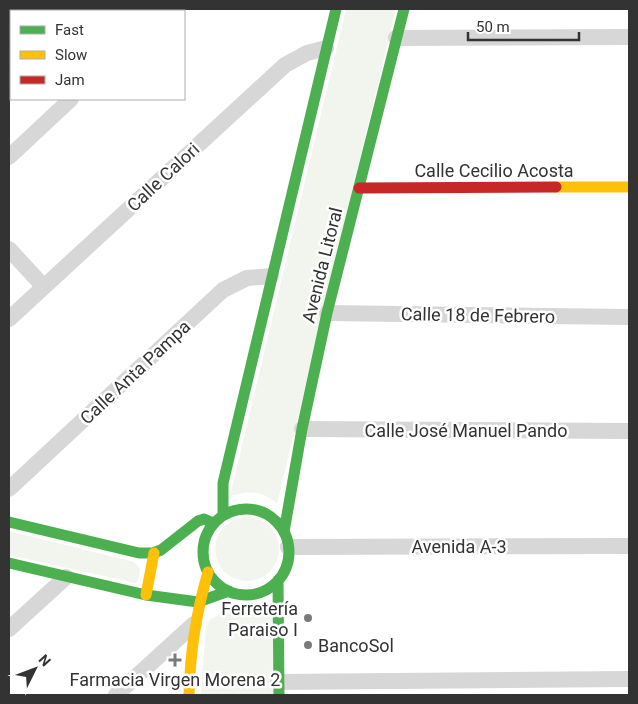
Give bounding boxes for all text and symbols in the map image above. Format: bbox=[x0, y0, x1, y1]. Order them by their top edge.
legend bbox=[10, 10, 185, 100]
scale bar bbox=[468, 10, 579, 42]
text: 50 m bbox=[476, 18, 510, 36]
text: Fast bbox=[55, 21, 84, 39]
text: Slow bbox=[55, 46, 87, 64]
text: Jam bbox=[55, 71, 85, 89]
street label: Calle Calori bbox=[123, 138, 203, 216]
street label: Calle Cecilio Acosta bbox=[414, 160, 574, 181]
street label: Avenida Litoral bbox=[298, 205, 346, 325]
street label: Calle 18 de Febrero bbox=[401, 303, 555, 327]
street label: Calle Anta Pampa bbox=[76, 316, 194, 428]
street label: Calle José Manuel Pando bbox=[365, 420, 567, 441]
street label: Avenida A-3 bbox=[411, 536, 507, 557]
place label: Ferretería Paraiso I bbox=[221, 598, 298, 640]
marker: Ferretería Paraiso I bbox=[302, 612, 314, 624]
place label: BancoSol bbox=[318, 635, 394, 656]
marker: BancoSol bbox=[302, 639, 314, 651]
north arrow bbox=[10, 644, 60, 694]
text: N bbox=[35, 651, 54, 669]
marker: Farmacia Virgen Morena 2 bbox=[169, 654, 181, 666]
place label: Farmacia Virgen Morena 2 bbox=[70, 669, 280, 690]

